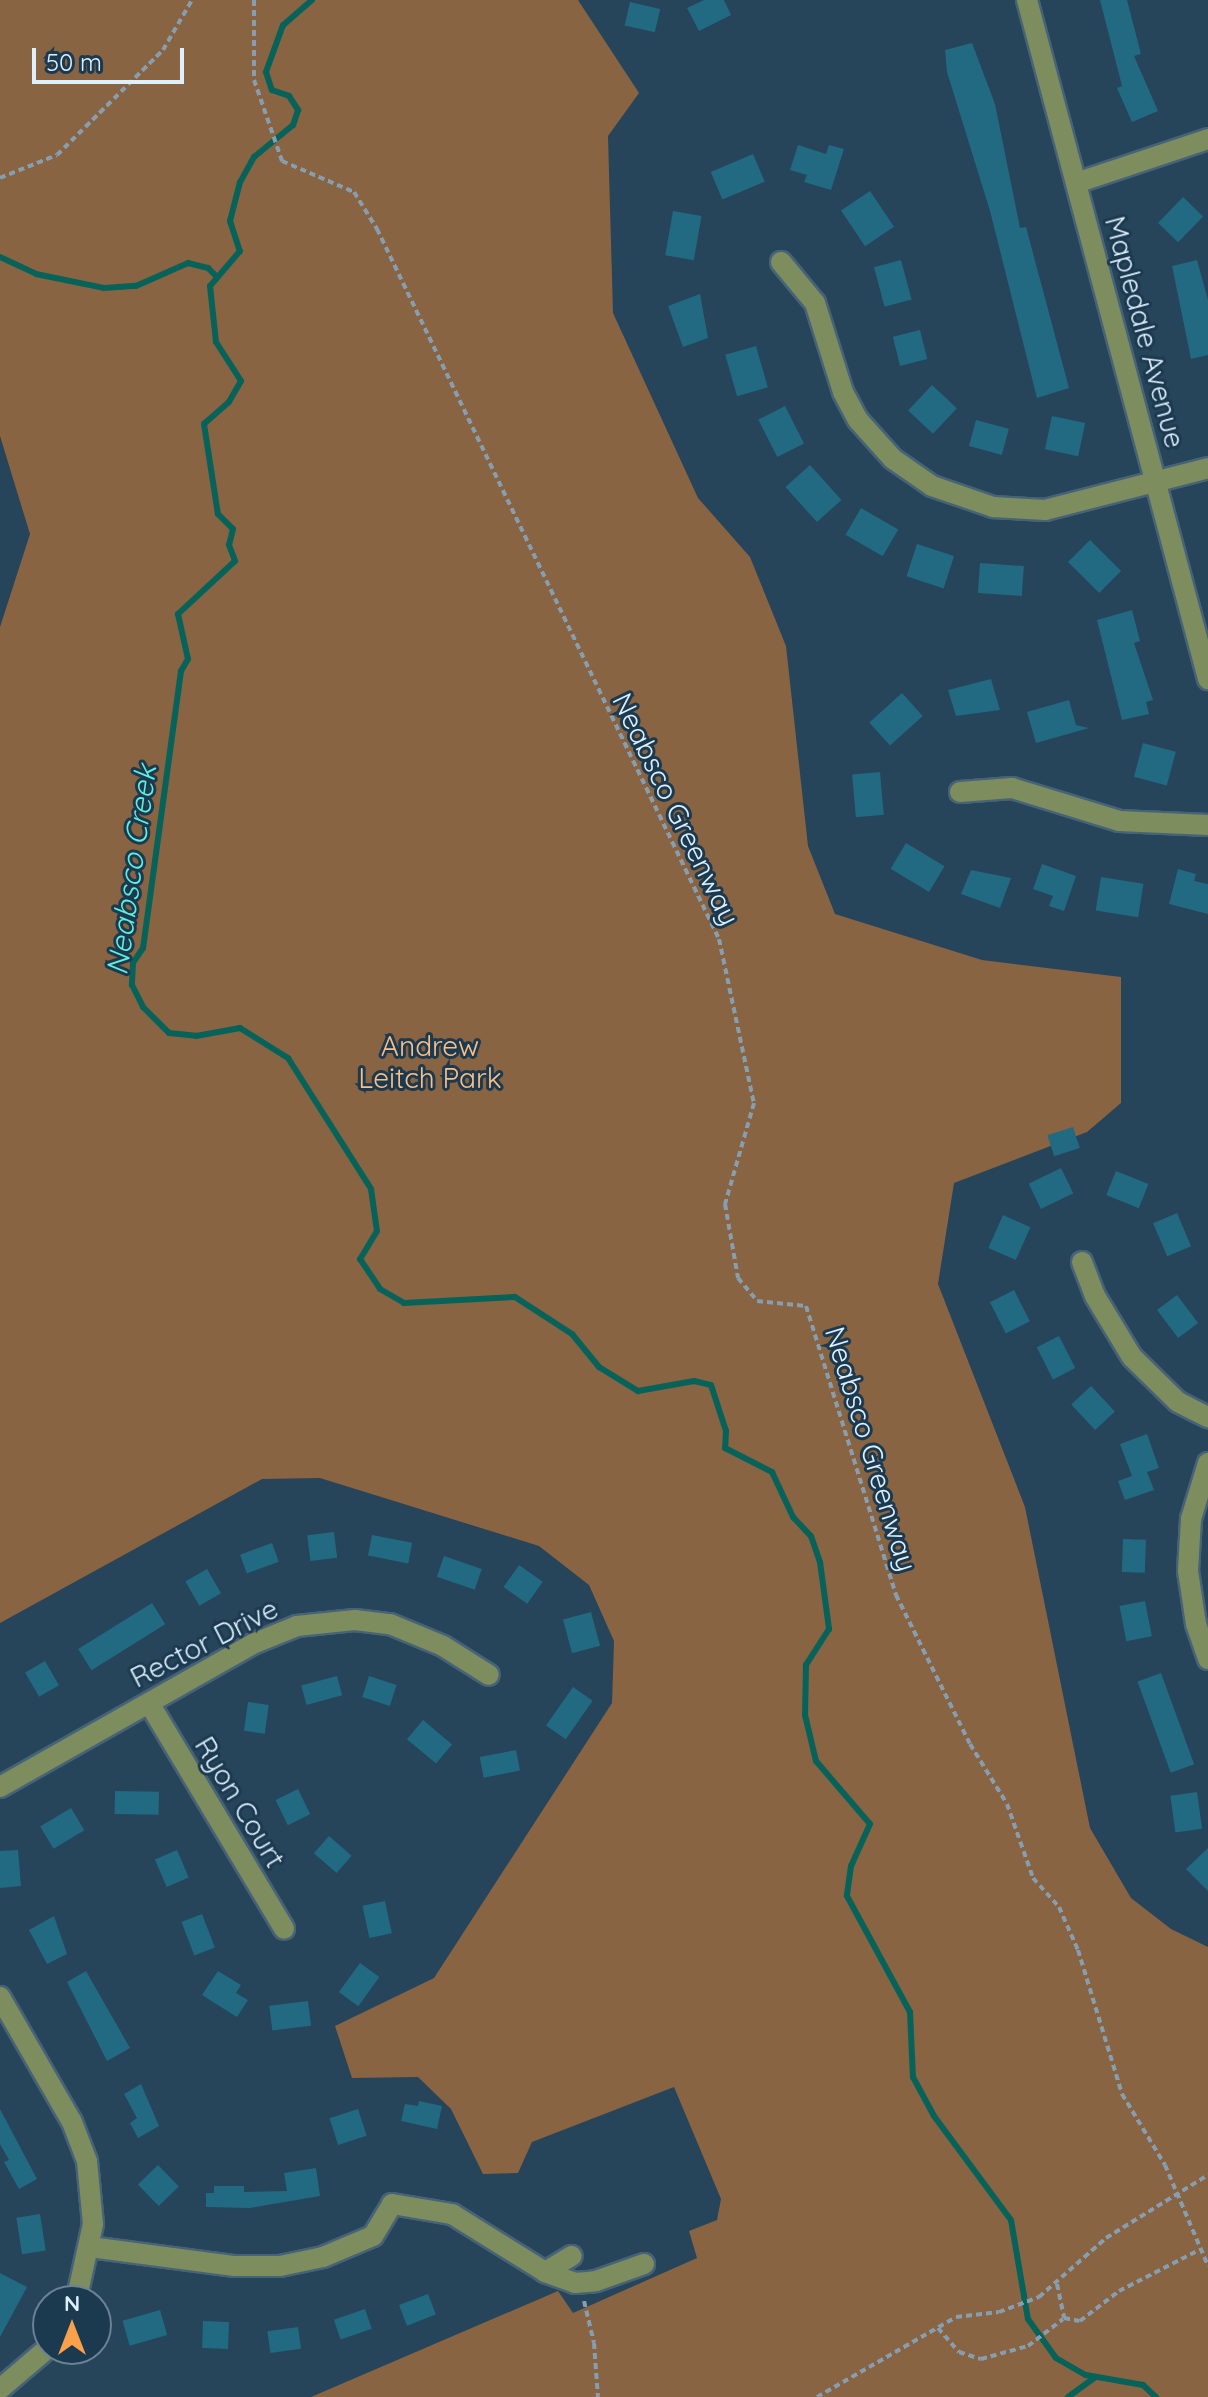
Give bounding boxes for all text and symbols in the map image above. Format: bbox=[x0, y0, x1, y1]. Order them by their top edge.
scale bar bbox=[36, 32, 188, 82]
text: 50 m bbox=[46, 47, 102, 77]
street label: Mapledale Avenue bbox=[1098, 213, 1192, 451]
street label: Neabsco Greenway bbox=[605, 688, 747, 930]
water label: Neabsco Creek bbox=[98, 763, 164, 977]
park label: Andrew Leitch Park bbox=[358, 1029, 502, 1095]
street label: Neabsco Greenway bbox=[818, 1323, 924, 1575]
street label: Rector Drive bbox=[125, 1591, 283, 1695]
street label: Ryon Court bbox=[188, 1730, 292, 1874]
north arrow bbox=[32, 2285, 112, 2365]
text: N bbox=[64, 2289, 80, 2317]

